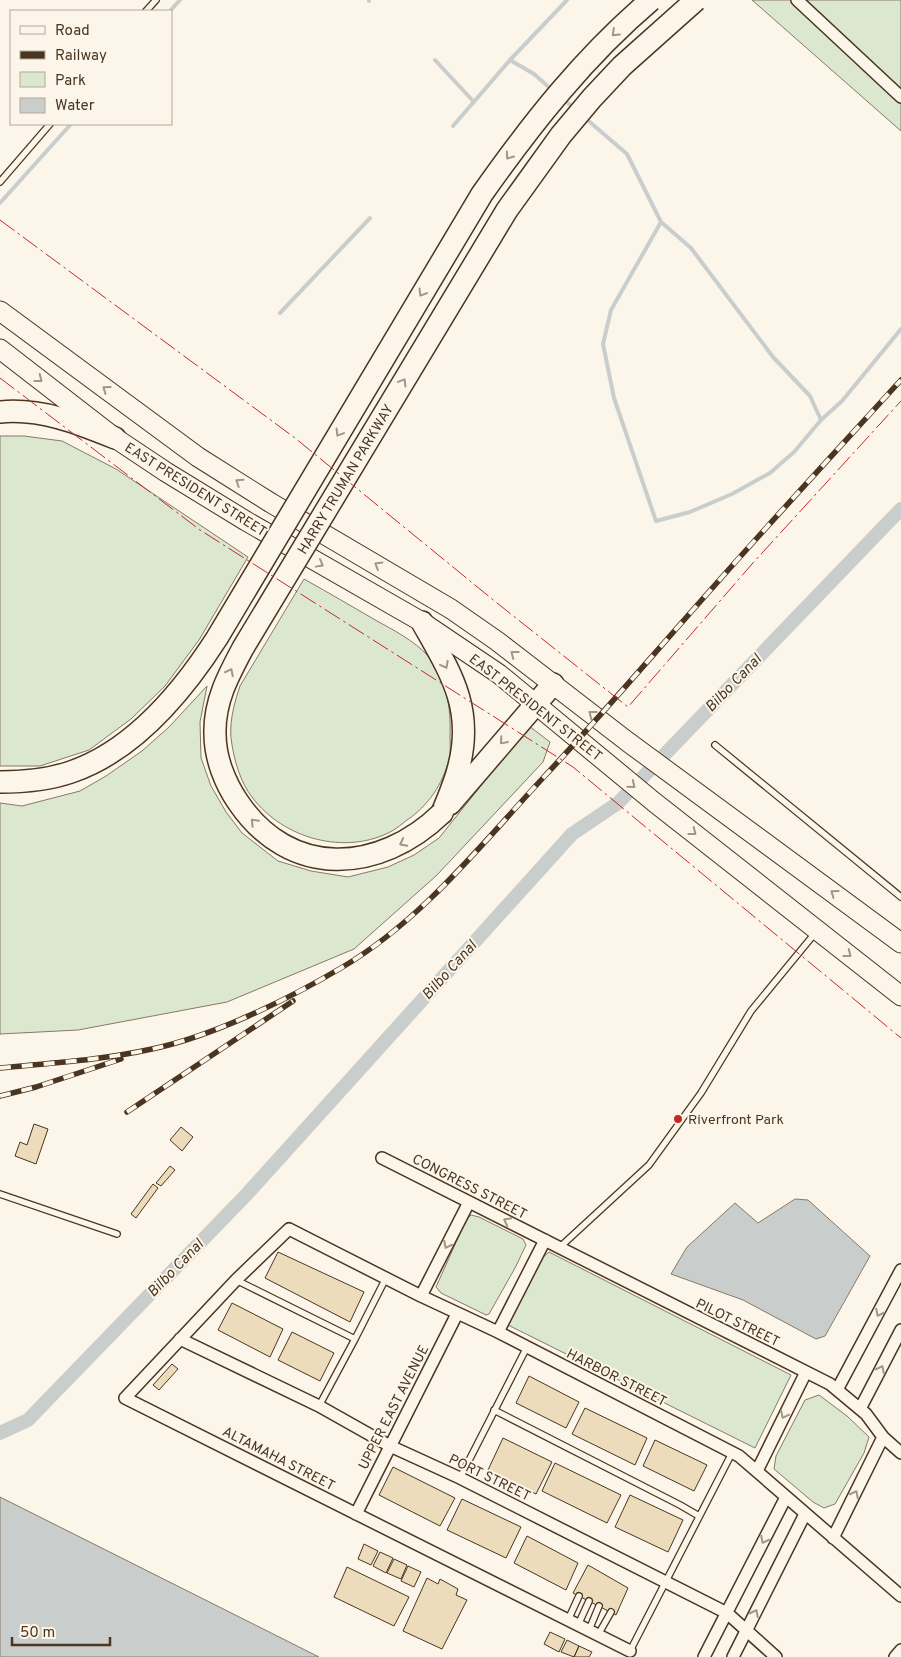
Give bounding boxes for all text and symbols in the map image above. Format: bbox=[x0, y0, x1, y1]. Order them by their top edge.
legend bbox=[10, 10, 172, 125]
text: Road bbox=[55, 22, 90, 41]
one-way arrow bbox=[611, 27, 620, 36]
text: Railway bbox=[55, 47, 107, 66]
text: Park bbox=[55, 72, 86, 91]
text: Water bbox=[55, 97, 95, 116]
one-way arrow bbox=[506, 150, 515, 160]
one-way arrow bbox=[419, 288, 429, 297]
one-way arrow bbox=[33, 374, 42, 382]
one-way arrow bbox=[396, 379, 406, 388]
one-way arrow bbox=[102, 386, 112, 395]
street label: HARRY TRUMAN PARKWAY bbox=[295, 402, 398, 558]
one-way arrow bbox=[336, 428, 346, 437]
street label: EAST PRESIDENT STREET bbox=[121, 440, 269, 541]
one-way arrow bbox=[235, 479, 244, 489]
one-way arrow bbox=[315, 558, 324, 568]
one-way arrow bbox=[375, 562, 384, 572]
water label: Bilbo Canal bbox=[702, 650, 767, 717]
street label: EAST PRESIDENT STREET bbox=[465, 651, 605, 765]
one-way arrow bbox=[510, 651, 520, 660]
one-way arrow bbox=[439, 659, 449, 668]
one-way arrow bbox=[224, 669, 234, 678]
one-way arrow bbox=[589, 712, 598, 720]
one-way arrow bbox=[500, 735, 509, 744]
one-way arrow bbox=[627, 779, 636, 788]
one-way arrow bbox=[251, 818, 260, 827]
one-way arrow bbox=[687, 827, 696, 836]
one-way arrow bbox=[400, 837, 409, 847]
one-way arrow bbox=[830, 890, 839, 899]
water label: Bilbo Canal bbox=[419, 937, 482, 1005]
one-way arrow bbox=[842, 949, 851, 957]
place label: Riverfront Park bbox=[688, 1112, 784, 1129]
marker: Riverfront Park bbox=[672, 1113, 684, 1125]
street label: CONGRESS STREET bbox=[409, 1151, 530, 1224]
one-way arrow bbox=[503, 1217, 512, 1227]
water label: Bilbo Canal bbox=[144, 1235, 209, 1302]
one-way arrow bbox=[443, 1240, 453, 1249]
street label: PILOT STREET bbox=[693, 1296, 782, 1351]
one-way arrow bbox=[875, 1308, 885, 1317]
street label: UPPER EAST AVENUE bbox=[356, 1343, 433, 1473]
street label: HARBOR STREET bbox=[563, 1346, 669, 1411]
one-way arrow bbox=[875, 1366, 885, 1375]
one-way arrow bbox=[780, 1410, 790, 1419]
street label: ALTAMAHA STREET bbox=[219, 1424, 337, 1495]
street label: PORT STREET bbox=[446, 1451, 533, 1506]
one-way arrow bbox=[849, 1490, 859, 1499]
one-way arrow bbox=[760, 1535, 770, 1544]
one-way arrow bbox=[749, 1610, 759, 1619]
scale bar bbox=[12, 1614, 110, 1646]
text: 50 m bbox=[20, 1624, 55, 1643]

